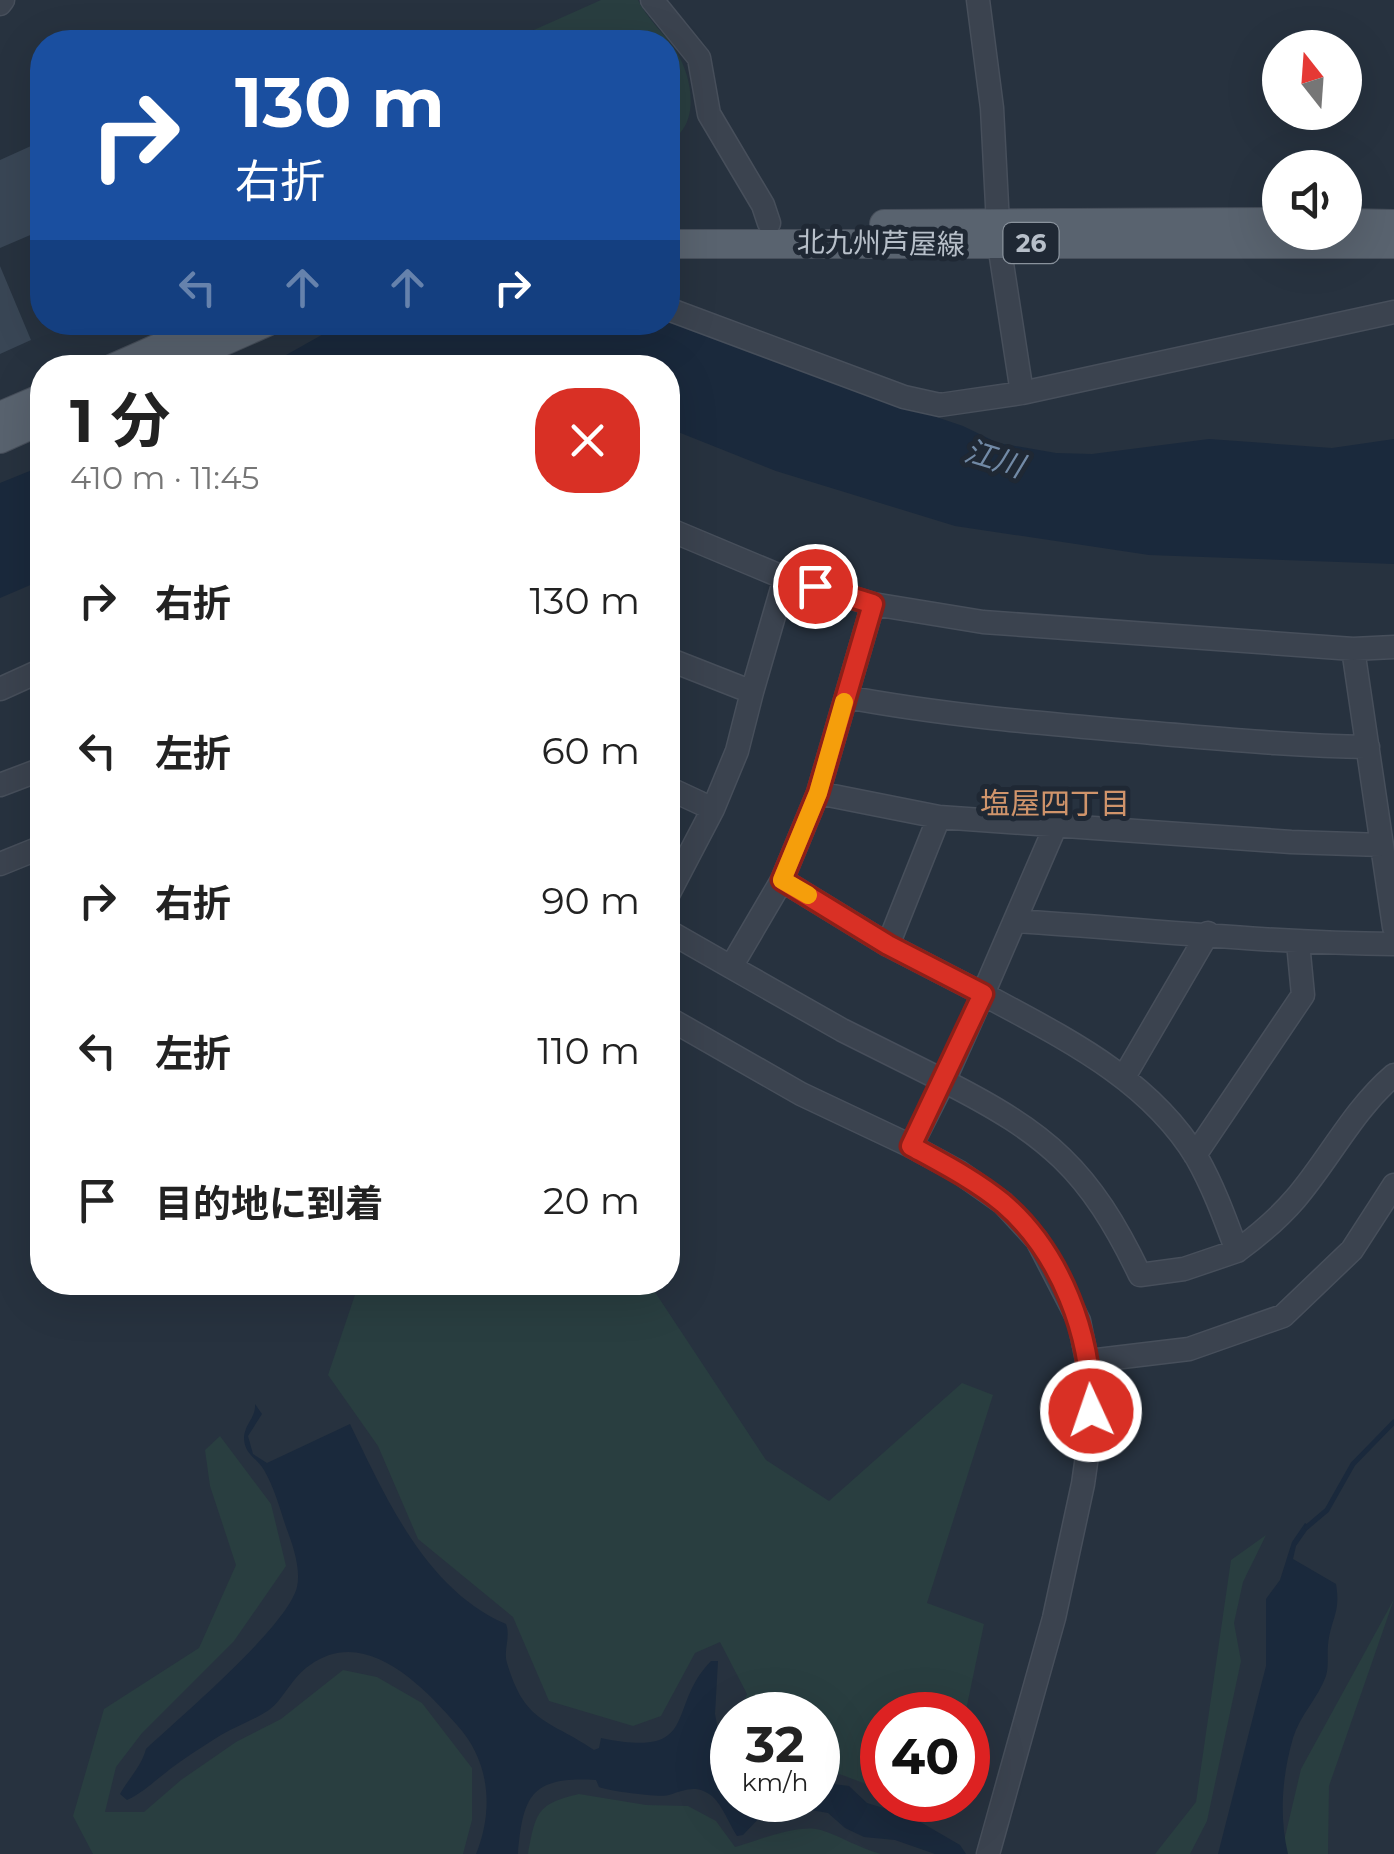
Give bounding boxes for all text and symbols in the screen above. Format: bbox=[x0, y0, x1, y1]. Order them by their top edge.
north arrow bbox=[1262, 30, 1362, 130]
map controls bbox=[1262, 30, 1362, 250]
text: 130 m bbox=[235, 59, 445, 145]
icon: right bbox=[70, 70, 200, 200]
button: sound bbox=[1262, 150, 1362, 250]
text: 右折 bbox=[235, 153, 325, 208]
road number: 26 bbox=[1004, 223, 1058, 263]
street label: 北九州芦屋線 bbox=[797, 225, 965, 261]
icon: left bbox=[170, 260, 225, 315]
icon: ahead bbox=[275, 260, 330, 315]
icon: ahead bbox=[380, 260, 435, 315]
icon: right bbox=[485, 260, 540, 315]
text: 1 分 bbox=[70, 384, 171, 457]
button: close bbox=[535, 388, 640, 493]
water label: 江川 bbox=[960, 432, 1031, 486]
text: 410 m · 11:45 bbox=[70, 458, 259, 497]
pin bbox=[773, 544, 858, 629]
icon: arrive bbox=[788, 559, 843, 614]
icon: right bbox=[70, 573, 125, 628]
text: 130 m bbox=[529, 577, 640, 624]
text: 右折 bbox=[155, 580, 231, 627]
icon: left bbox=[70, 723, 125, 778]
text: 60 m bbox=[541, 727, 640, 774]
text: 左折 bbox=[155, 730, 231, 777]
district label: 塩屋四丁目 bbox=[980, 785, 1130, 822]
icon: right bbox=[70, 873, 125, 928]
text: 90 m bbox=[541, 877, 640, 924]
text: 右折 bbox=[155, 880, 231, 927]
icon: left bbox=[70, 1023, 125, 1078]
text: 110 m bbox=[537, 1027, 640, 1074]
text: 左折 bbox=[155, 1030, 231, 1077]
icon: arrive bbox=[70, 1173, 125, 1228]
text: 20 m bbox=[543, 1177, 640, 1224]
text: 目的地に到着 bbox=[155, 1180, 383, 1227]
position arrow bbox=[1039, 1359, 1143, 1463]
speed limit sign: 40 bbox=[860, 1692, 990, 1822]
text: 32 bbox=[746, 1714, 804, 1775]
text: km/h bbox=[742, 1767, 808, 1797]

